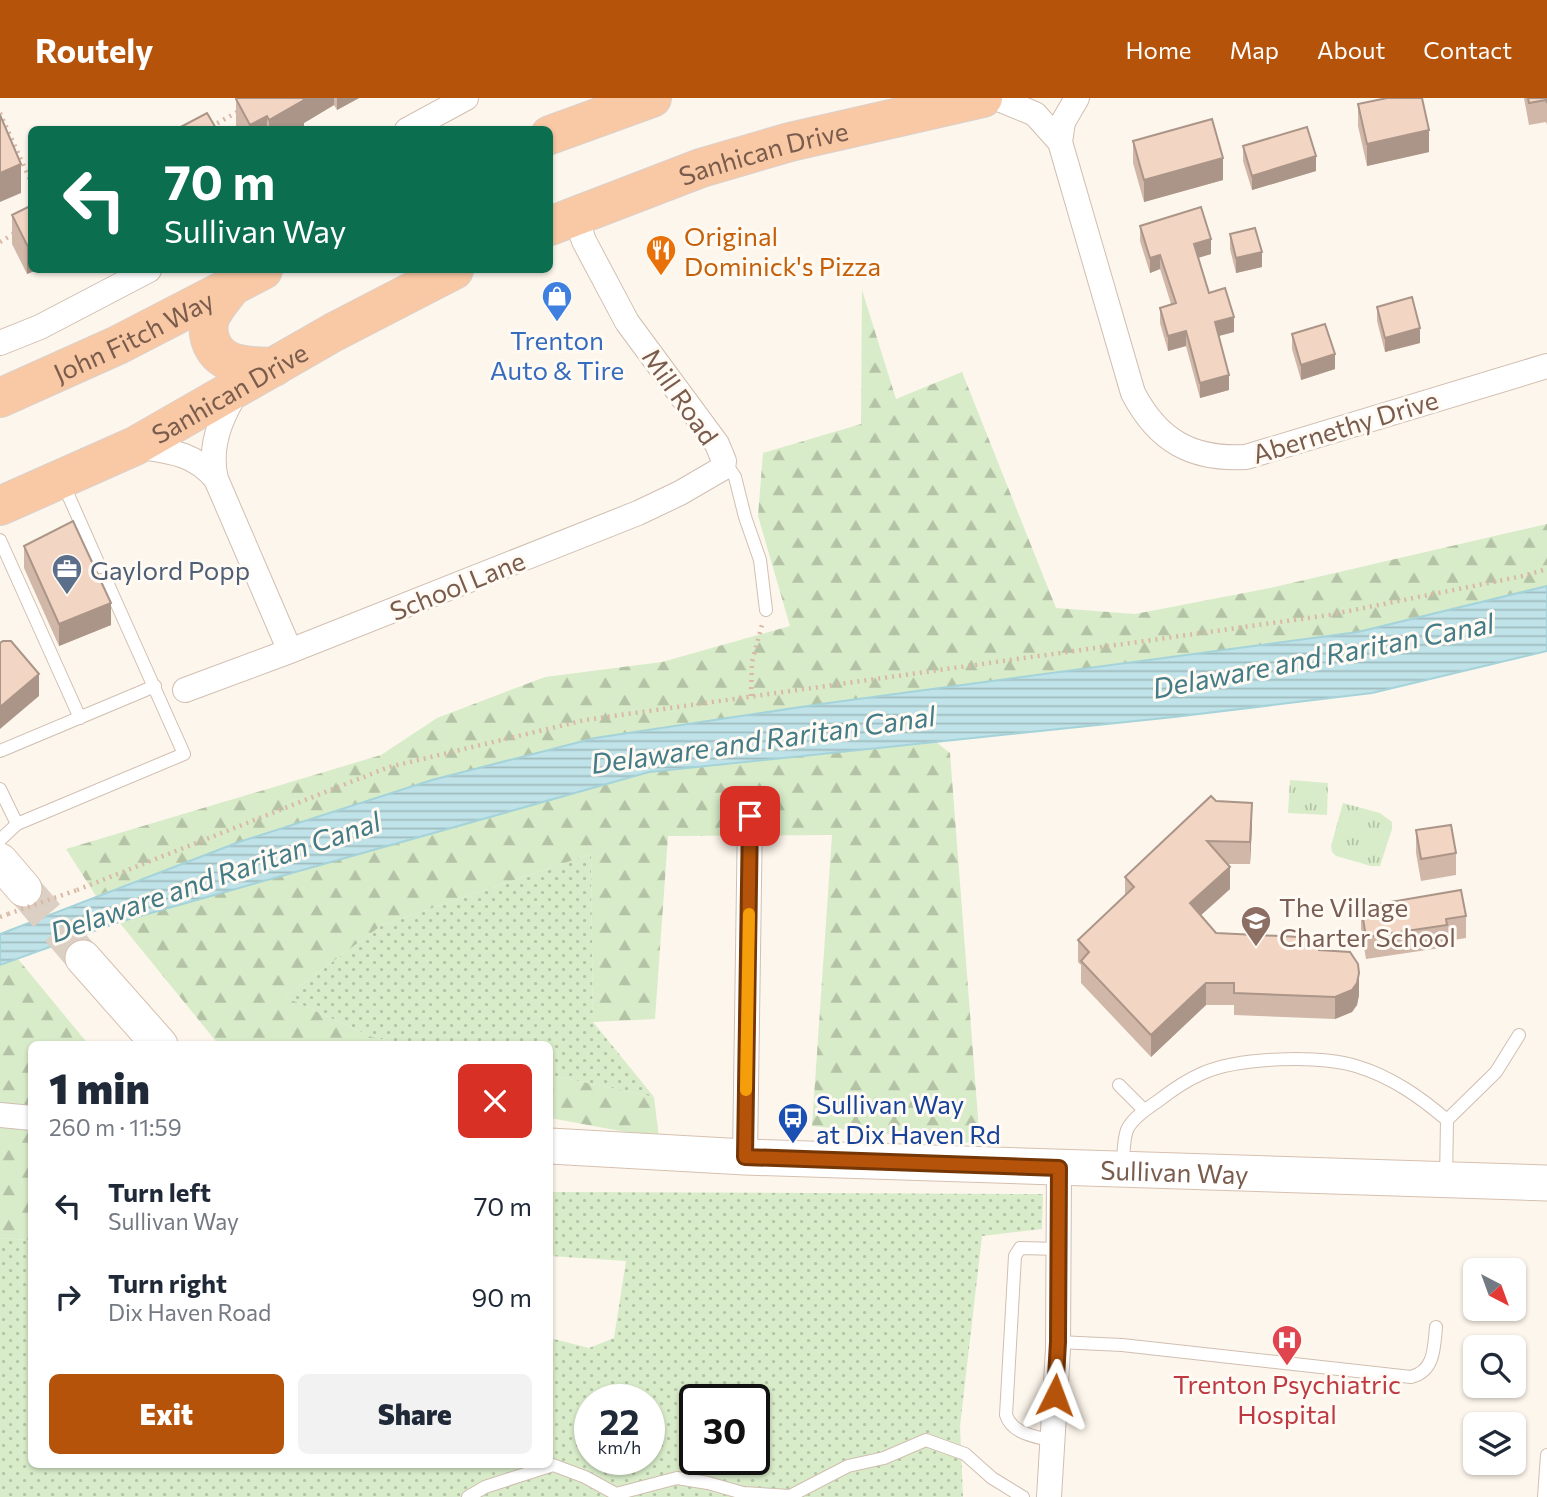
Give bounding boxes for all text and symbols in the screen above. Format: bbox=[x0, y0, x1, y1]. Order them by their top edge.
text: Routely bbox=[35, 29, 153, 70]
text: Home bbox=[1126, 35, 1192, 64]
text: Map bbox=[1230, 35, 1279, 64]
text: About bbox=[1317, 35, 1385, 64]
text: Contact bbox=[1423, 35, 1512, 64]
street label: Sanhican Drive bbox=[674, 114, 851, 191]
text: 70 m bbox=[164, 150, 275, 210]
icon: left bbox=[49, 154, 140, 245]
text: Sullivan Way bbox=[164, 210, 346, 250]
place label: Original Dominick's Pizza bbox=[684, 220, 881, 281]
restaurant icon: Original Dominick's Pizza bbox=[644, 233, 678, 277]
shop icon: Trenton Auto & Tire bbox=[540, 279, 574, 323]
street label: John Fitch Way bbox=[48, 283, 218, 388]
place label: Trenton Auto & Tire bbox=[490, 324, 624, 385]
street label: Sanhican Drive bbox=[146, 335, 312, 449]
street label: Mill Road bbox=[637, 342, 725, 450]
street label: Abernethy Drive bbox=[1248, 383, 1442, 469]
street label: School Lane bbox=[385, 544, 529, 626]
office icon: Gaylord Popp bbox=[50, 552, 84, 596]
place label: Gaylord Popp bbox=[90, 554, 250, 585]
water label: Delaware and Raritan Canal bbox=[1149, 605, 1498, 705]
water label: Delaware and Raritan Canal bbox=[589, 698, 938, 780]
pin bbox=[720, 786, 780, 846]
icon: arrive bbox=[731, 797, 769, 835]
water label: Delaware and Raritan Canal bbox=[45, 803, 386, 949]
place label: The Village Charter School bbox=[1279, 891, 1456, 952]
school or university icon: The Village Charter School bbox=[1239, 904, 1273, 948]
text: 1 min bbox=[49, 1061, 150, 1113]
button: close bbox=[458, 1064, 532, 1138]
place label: Sullivan Way at Dix Haven Rd bbox=[816, 1088, 1001, 1149]
bus stop icon: Sullivan Way at Dix Haven Rd bbox=[776, 1101, 810, 1145]
text: 260 m · 11:59 bbox=[49, 1113, 182, 1141]
street label: Sullivan Way bbox=[1100, 1153, 1249, 1189]
text: Turn left bbox=[108, 1176, 211, 1207]
icon: left bbox=[49, 1187, 87, 1225]
text: 70 m bbox=[474, 1190, 532, 1221]
text: Sullivan Way bbox=[108, 1207, 239, 1235]
north arrow bbox=[1463, 1258, 1526, 1321]
map controls bbox=[1463, 1258, 1526, 1475]
text: Turn right bbox=[108, 1267, 227, 1298]
icon: right bbox=[49, 1278, 87, 1316]
text: 90 m bbox=[472, 1281, 532, 1312]
text: Dix Haven Road bbox=[108, 1298, 271, 1326]
hospital icon: Trenton Psychiatric Hospital bbox=[1270, 1323, 1304, 1367]
button: search bbox=[1463, 1335, 1526, 1398]
position arrow bbox=[1018, 1358, 1092, 1432]
place label: Trenton Psychiatric Hospital bbox=[1173, 1368, 1401, 1429]
button: Exit bbox=[49, 1374, 284, 1454]
button: Share bbox=[298, 1374, 532, 1454]
speed limit sign: 30 bbox=[679, 1384, 770, 1475]
text: 22 bbox=[600, 1399, 639, 1442]
button: layers bbox=[1463, 1412, 1526, 1475]
text: km/h bbox=[598, 1436, 641, 1458]

